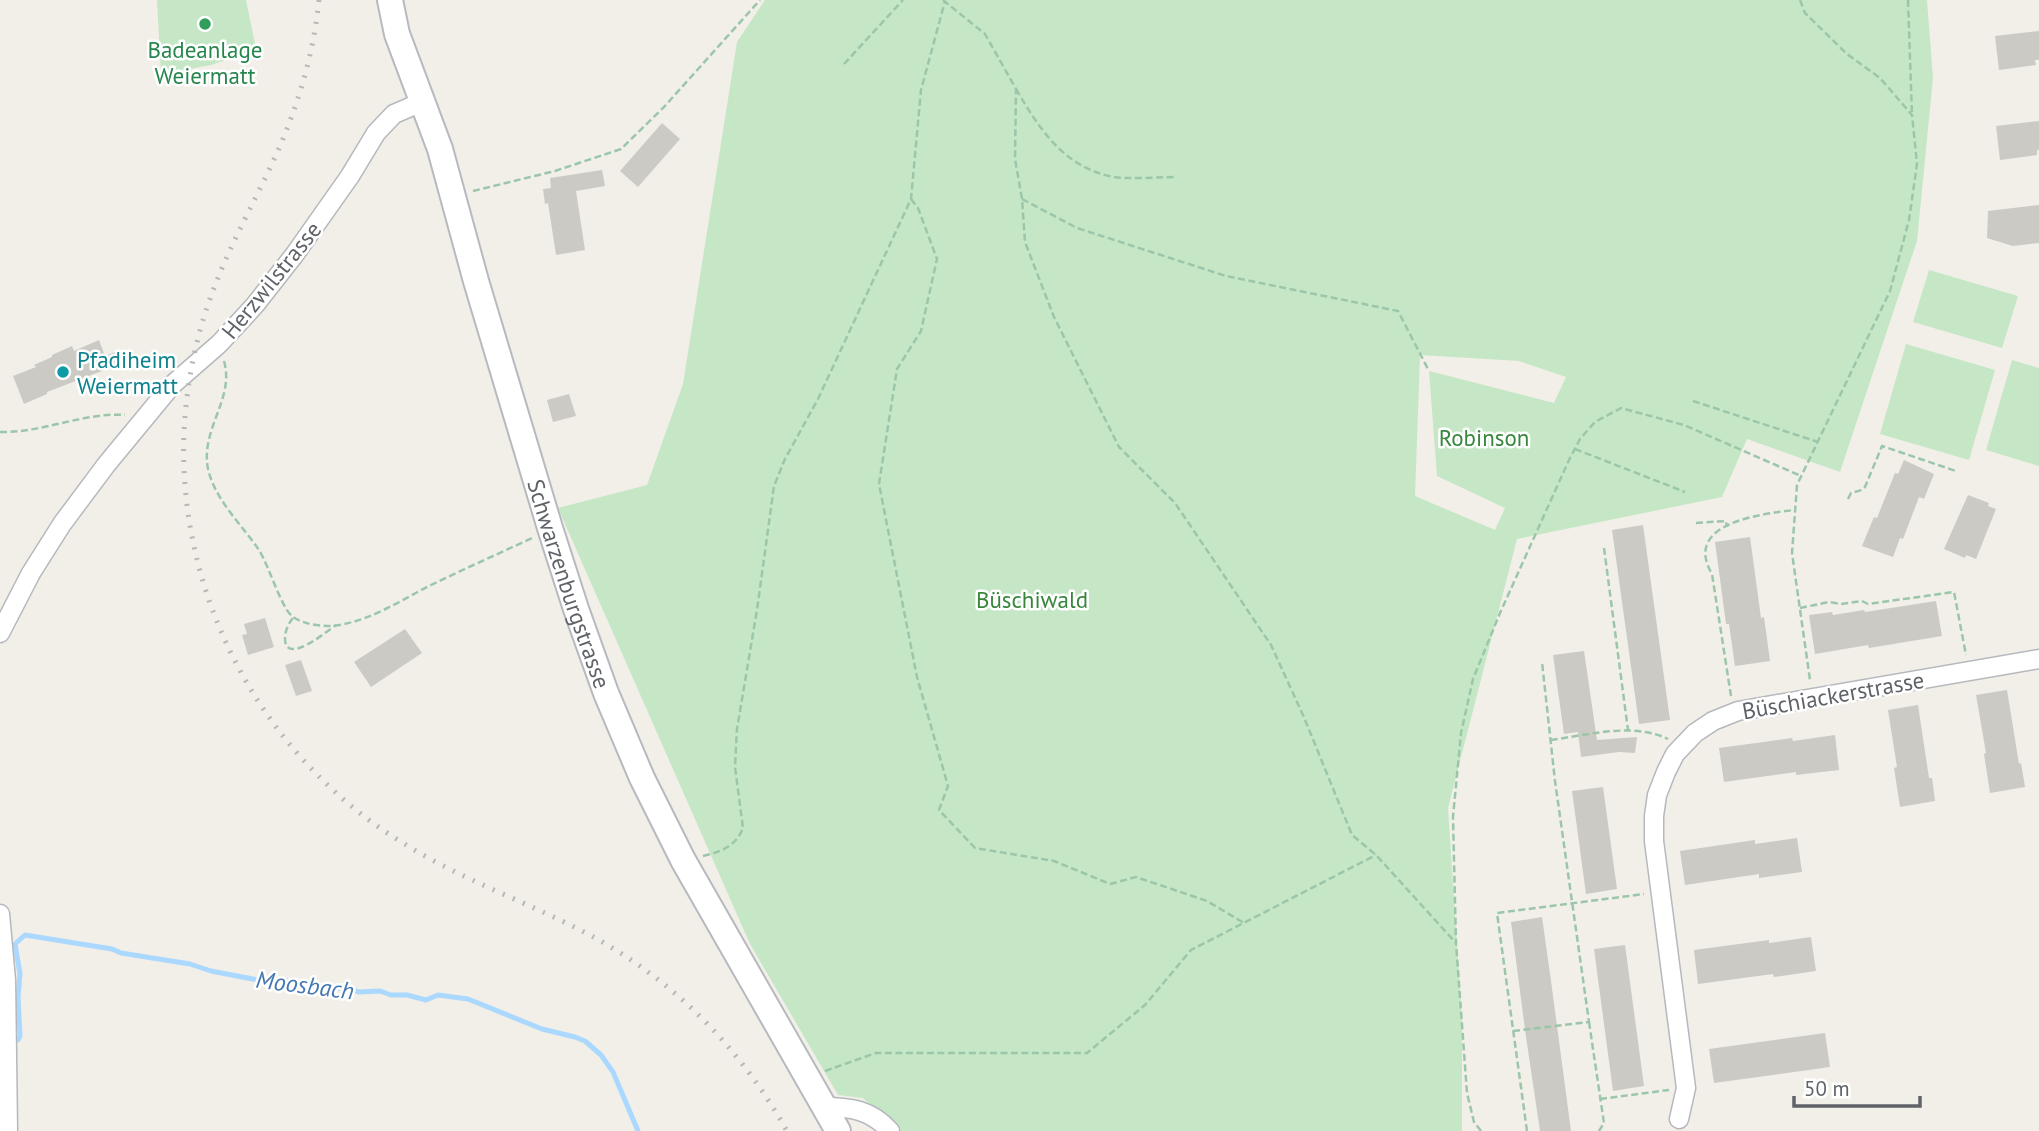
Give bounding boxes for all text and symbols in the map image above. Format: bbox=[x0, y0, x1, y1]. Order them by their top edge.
marker: Badeanlage Weiermatt bbox=[197, 16, 213, 32]
place label: Badeanlage Weiermatt bbox=[147, 35, 263, 90]
street label: Herzwilstrasse bbox=[215, 215, 327, 345]
place label: Pfadiheim Weiermatt bbox=[77, 345, 178, 400]
marker: Pfadiheim Weiermatt bbox=[55, 364, 71, 380]
park label: Robinson bbox=[1439, 423, 1529, 452]
street label: Schwarzenburgstrasse bbox=[522, 476, 618, 692]
park label: Büschiwald bbox=[976, 585, 1088, 614]
street label: Büschiackerstrasse bbox=[1740, 665, 1926, 725]
water label: Moosbach bbox=[254, 964, 356, 1006]
scale bar bbox=[1794, 1064, 1920, 1108]
text: 50 m bbox=[1804, 1075, 1850, 1102]

